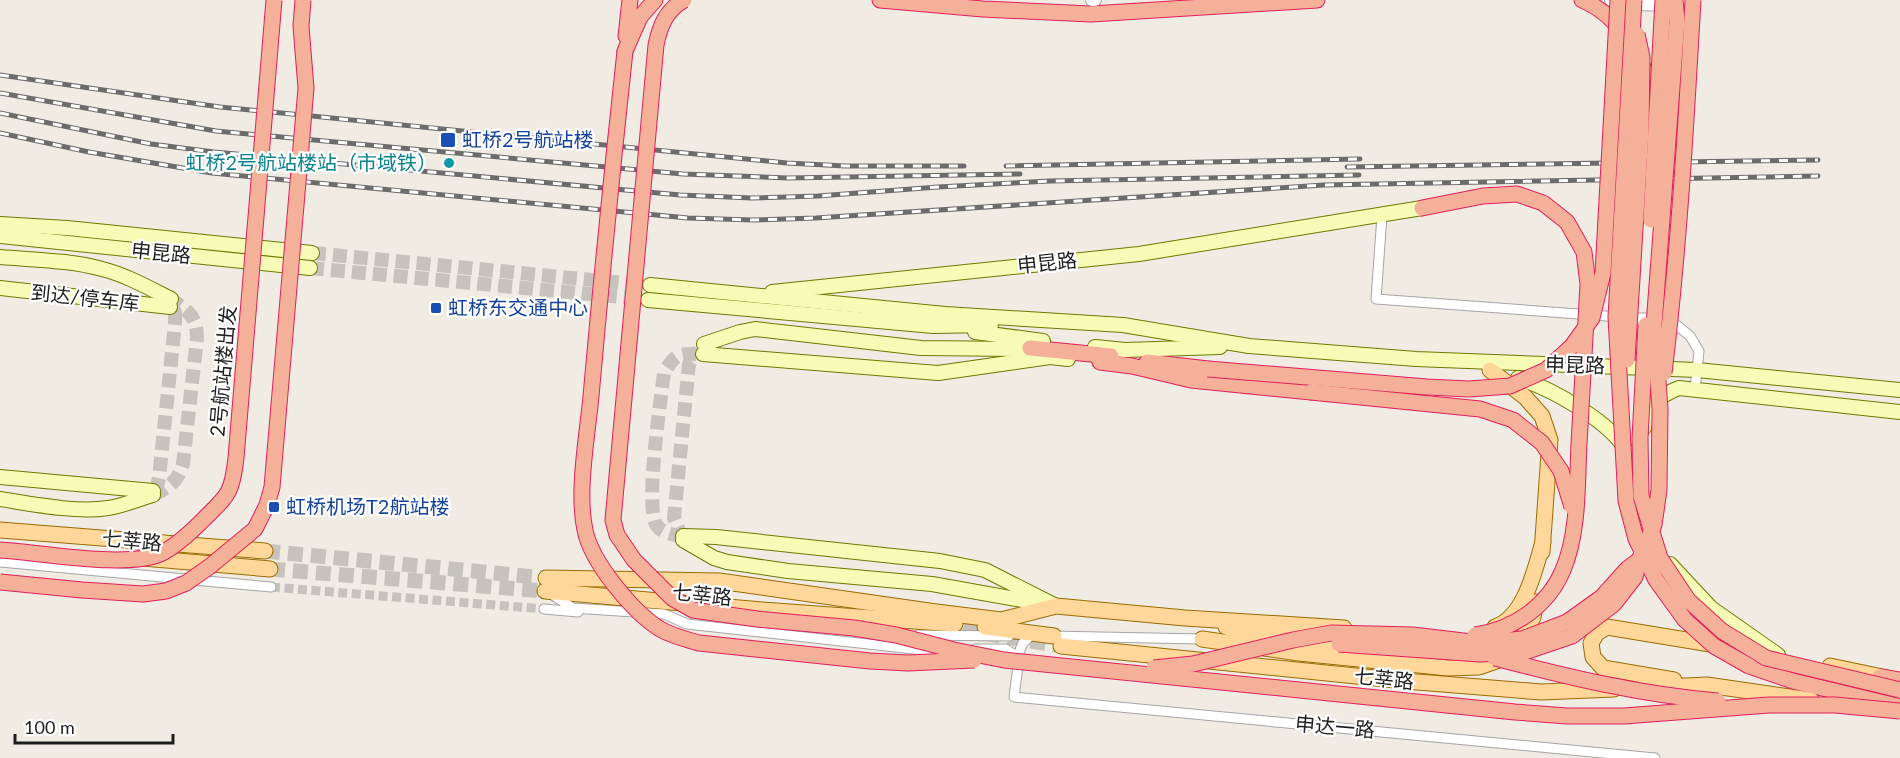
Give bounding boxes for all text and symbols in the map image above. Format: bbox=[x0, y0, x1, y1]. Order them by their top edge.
place label: 虹桥2号航站楼 bbox=[462, 127, 594, 151]
marker: 虹桥2号航站楼 bbox=[439, 131, 457, 149]
place label: 虹桥2号航站楼站（市域铁） bbox=[185, 150, 437, 174]
marker: 虹桥2号航站楼站（市域铁） bbox=[442, 156, 456, 170]
street label: 申昆路 bbox=[130, 237, 192, 267]
street label: 申昆路 bbox=[1016, 247, 1078, 277]
street label: 到达/停车库 bbox=[30, 279, 141, 315]
place label: 虹桥东交通中心 bbox=[448, 295, 588, 319]
marker: 虹桥东交通中心 bbox=[429, 301, 443, 315]
street label: 2号航站楼出发 bbox=[204, 304, 240, 438]
street label: 申昆路 bbox=[1545, 351, 1605, 377]
place label: 虹桥机场T2航站楼 bbox=[286, 494, 449, 518]
marker: 虹桥机场T2航站楼 bbox=[267, 500, 281, 514]
street label: 七莘路 bbox=[101, 525, 163, 555]
street label: 七莘路 bbox=[671, 579, 733, 609]
street label: 七莘路 bbox=[1353, 663, 1415, 693]
scale bar bbox=[15, 707, 172, 745]
street label: 申达一路 bbox=[1294, 711, 1376, 741]
text: 100 m bbox=[24, 716, 75, 738]

